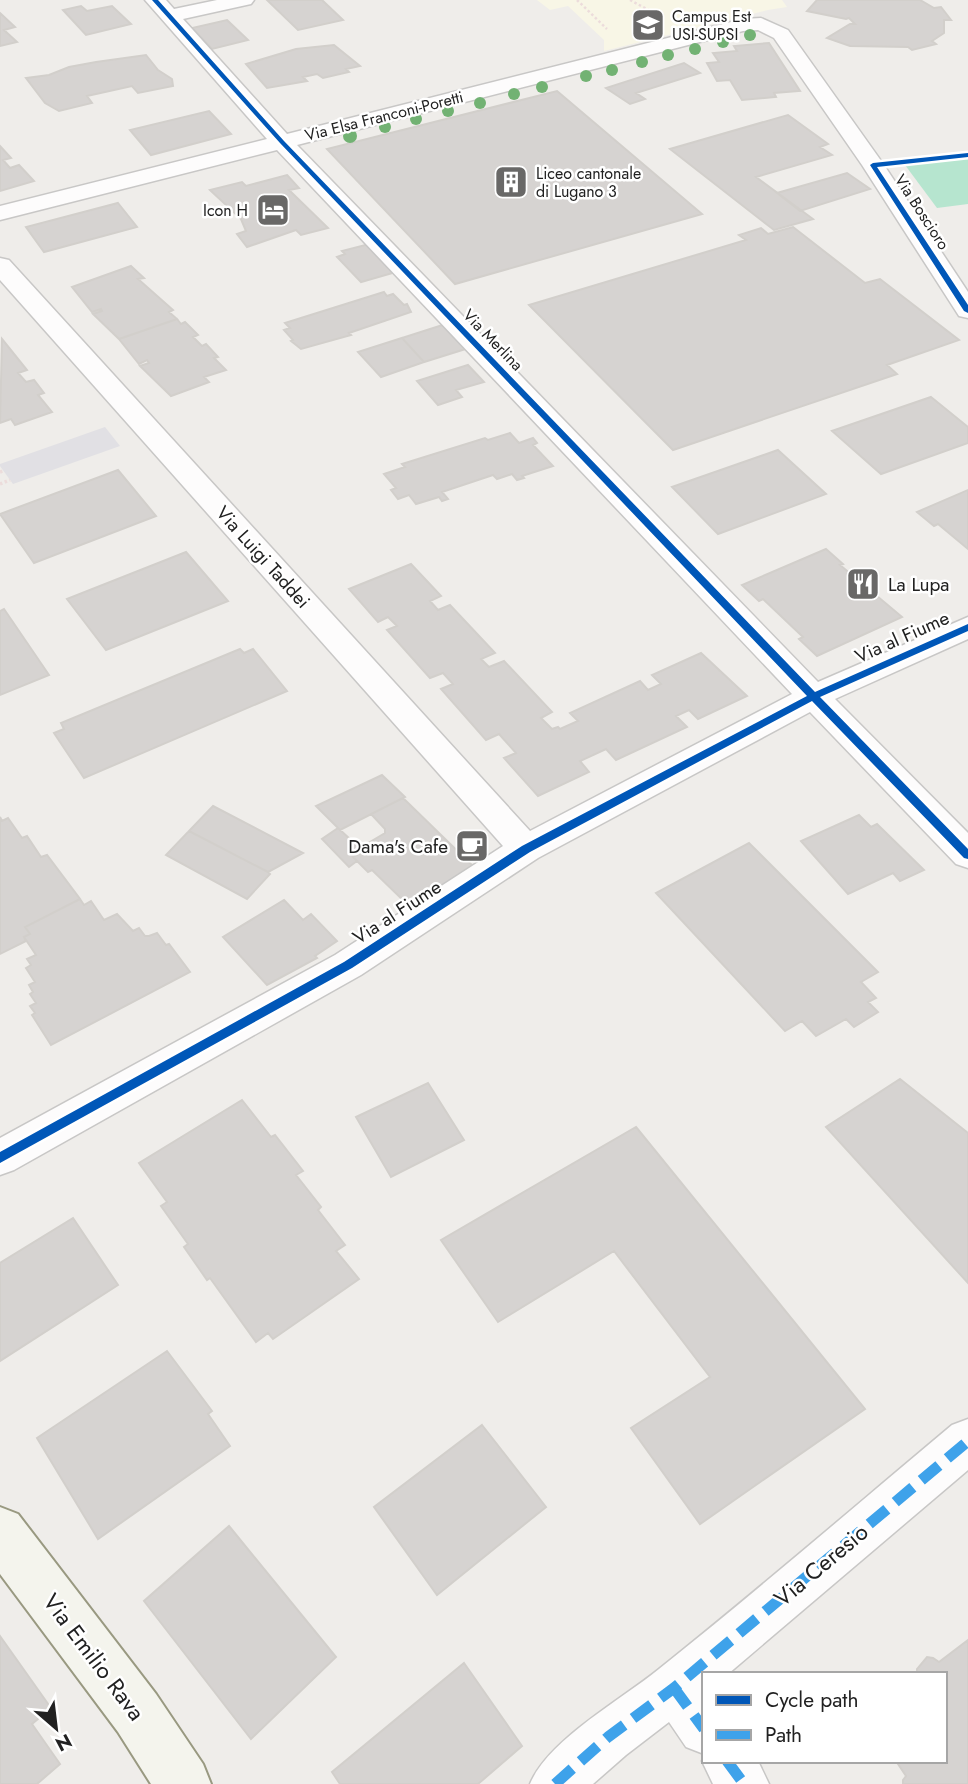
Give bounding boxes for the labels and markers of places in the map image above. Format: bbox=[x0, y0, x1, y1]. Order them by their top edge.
place label: Campus Est USI-SUPSI bbox=[672, 5, 751, 46]
school or university icon: Campus Est USI-SUPSI bbox=[629, 6, 667, 44]
place label: Liceo cantonale di Lugano 3 bbox=[536, 162, 641, 203]
building icon: Liceo cantonale di Lugano 3 bbox=[492, 163, 530, 201]
hotel icon: Icon H bbox=[254, 191, 292, 229]
place label: Icon H bbox=[203, 199, 248, 222]
restaurant icon: La Lupa bbox=[844, 565, 882, 603]
place label: La Lupa bbox=[888, 571, 950, 598]
cafe icon: Dama's Cafe bbox=[453, 827, 491, 865]
place label: Dama's Cafe bbox=[348, 833, 448, 860]

